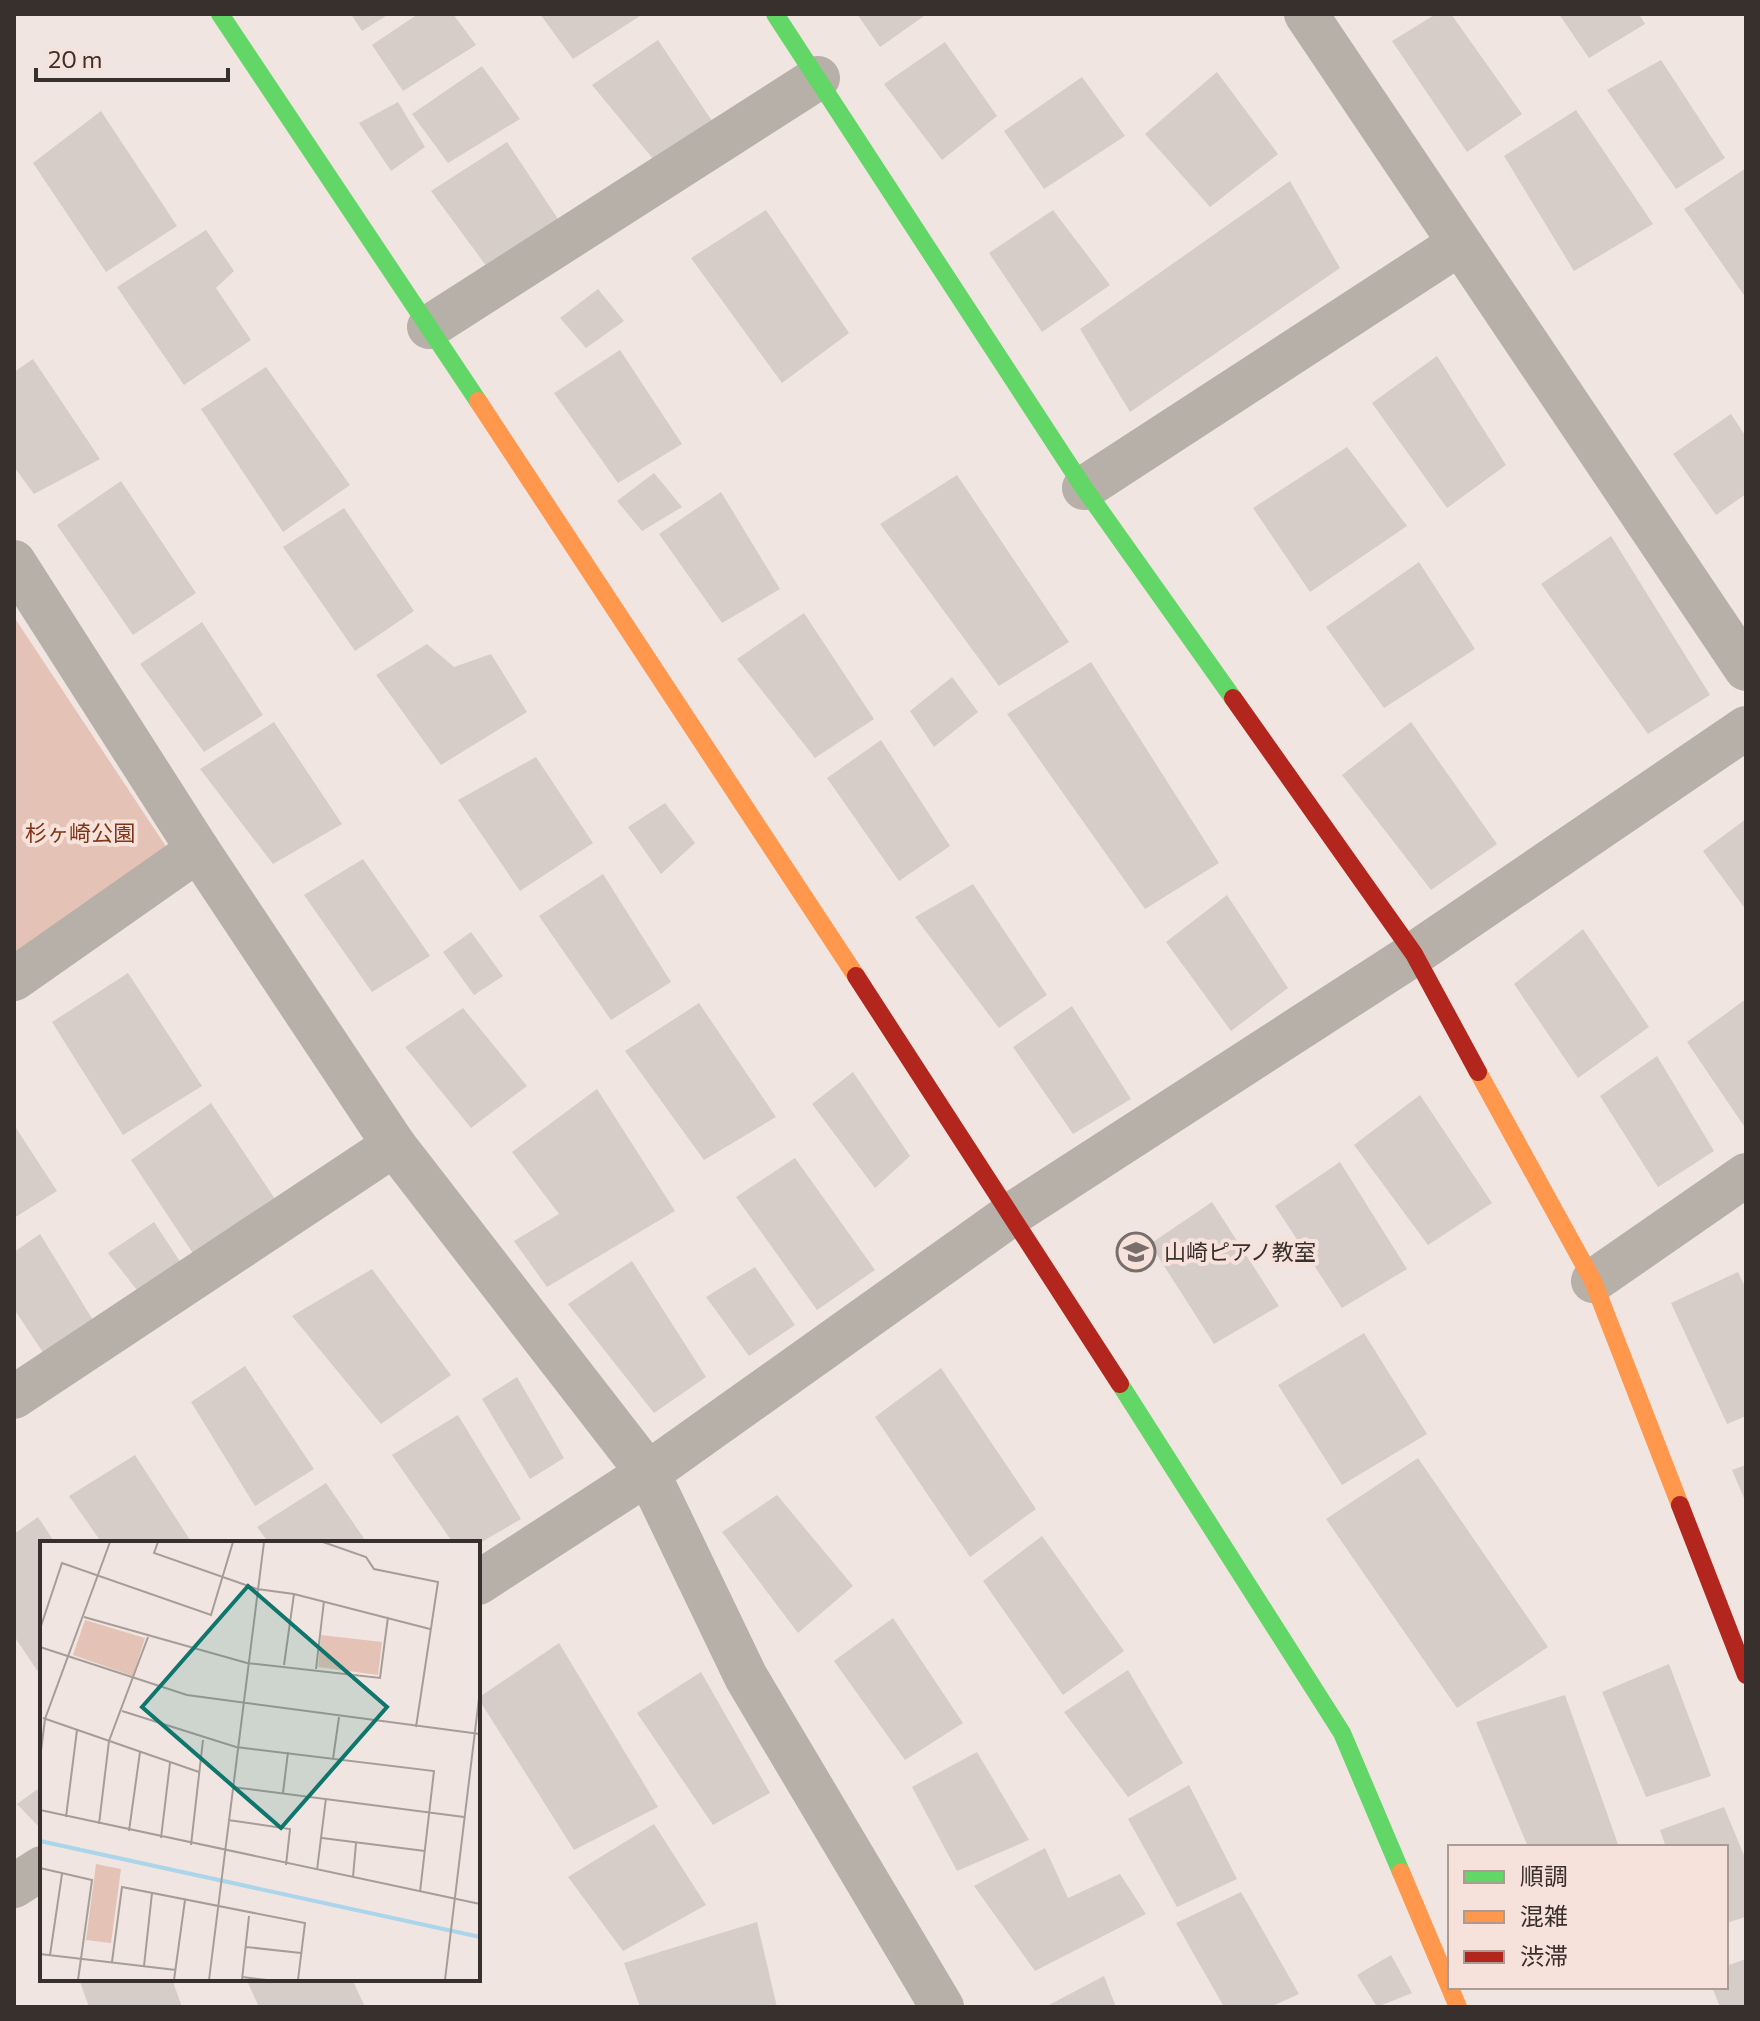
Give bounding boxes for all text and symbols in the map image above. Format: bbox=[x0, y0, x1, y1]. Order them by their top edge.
scale bar bbox=[36, 32, 228, 82]
text: 20 m bbox=[48, 44, 102, 73]
park label: 杉ヶ崎公園 bbox=[25, 819, 135, 846]
school or university icon: 山崎ピアノ教室 bbox=[1115, 1231, 1157, 1273]
place label: 山崎ピアノ教室 bbox=[1164, 1238, 1316, 1265]
inset map bbox=[40, 1541, 480, 1981]
legend bbox=[1448, 1845, 1728, 1989]
text: 順調 bbox=[1520, 1861, 1568, 1890]
text: 混雑 bbox=[1520, 1901, 1568, 1930]
text: 渋滞 bbox=[1520, 1941, 1568, 1970]

